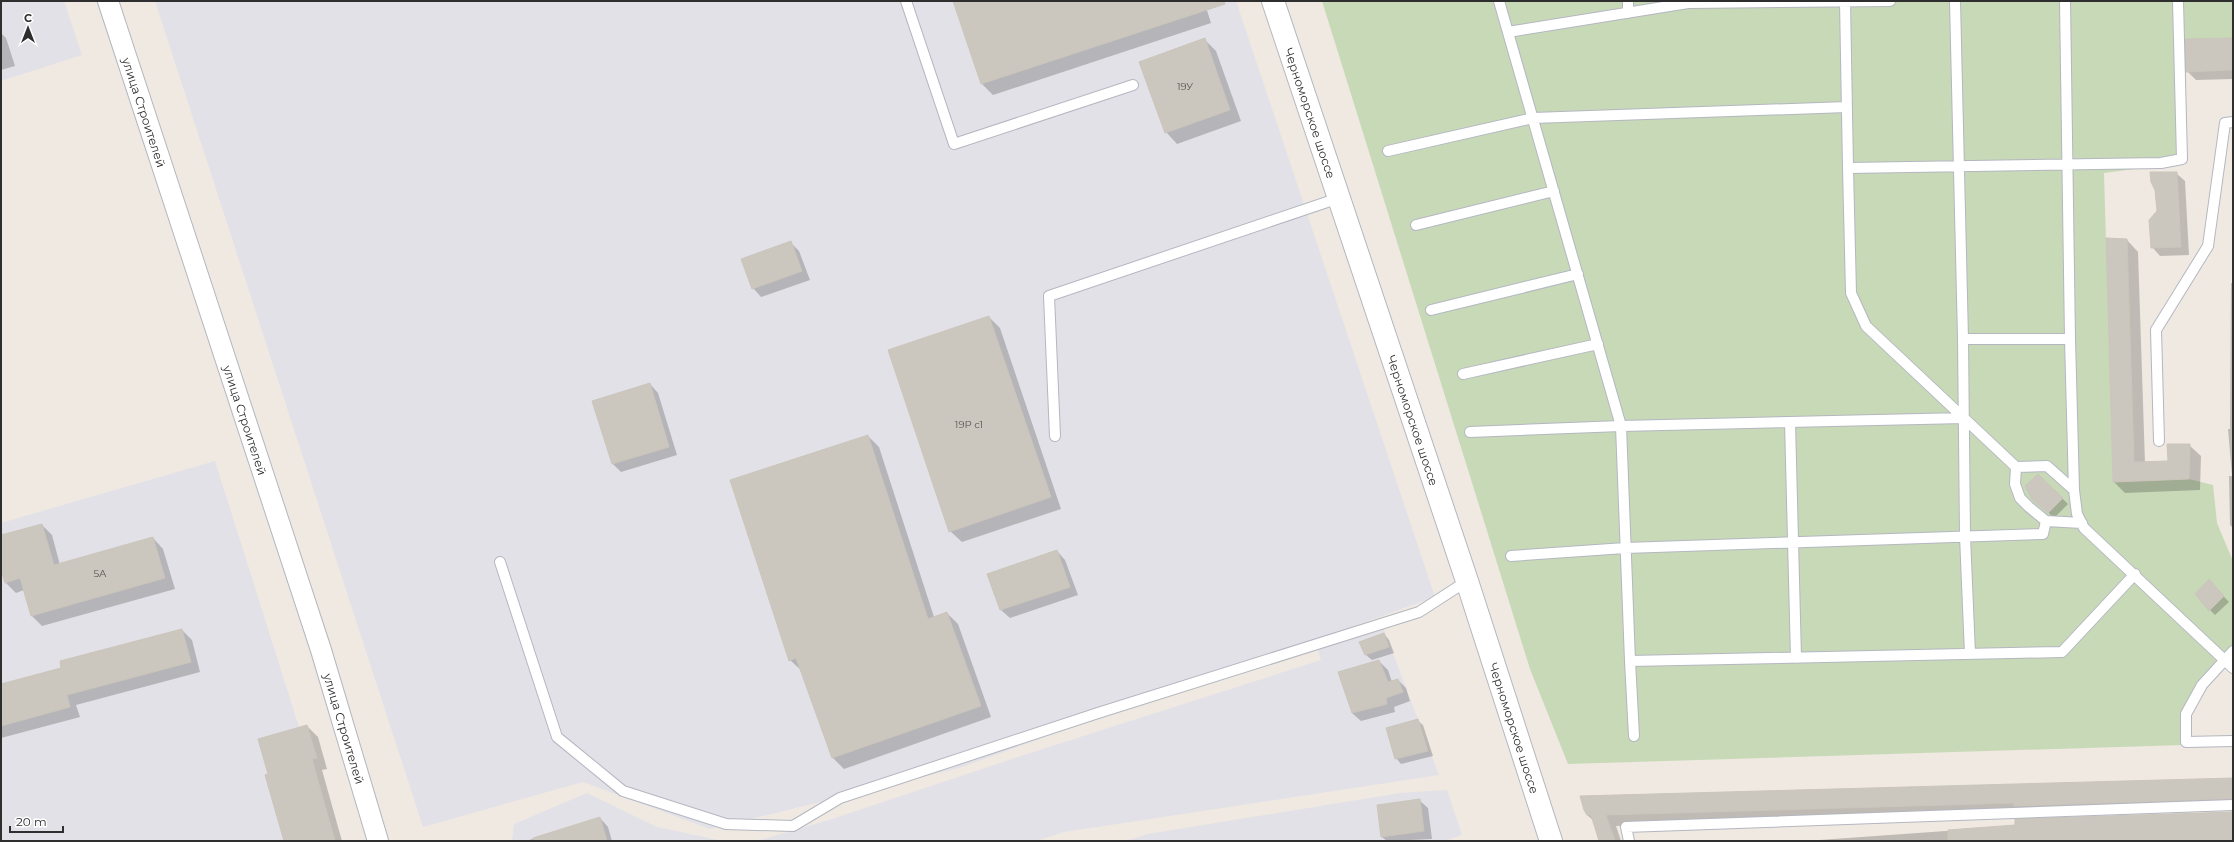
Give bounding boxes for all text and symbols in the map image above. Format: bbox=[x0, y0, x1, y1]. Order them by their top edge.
north arrow bbox=[8, 8, 48, 48]
text: С bbox=[24, 11, 32, 25]
street label: Черноморское шоссе bbox=[1282, 46, 1339, 180]
street label: улица Строителей bbox=[119, 54, 170, 169]
house number: 19У bbox=[1177, 80, 1193, 93]
street label: Черноморское шоссе bbox=[1384, 353, 1442, 487]
street label: улица Строителей bbox=[220, 362, 271, 477]
house number: 19Р с1 bbox=[955, 418, 983, 431]
house number: 5А bbox=[93, 567, 107, 580]
street label: Черноморское шоссе bbox=[1486, 661, 1543, 795]
street label: улица Строителей bbox=[321, 670, 368, 786]
scale bar bbox=[10, 808, 63, 834]
text: 20 m bbox=[16, 814, 47, 829]

